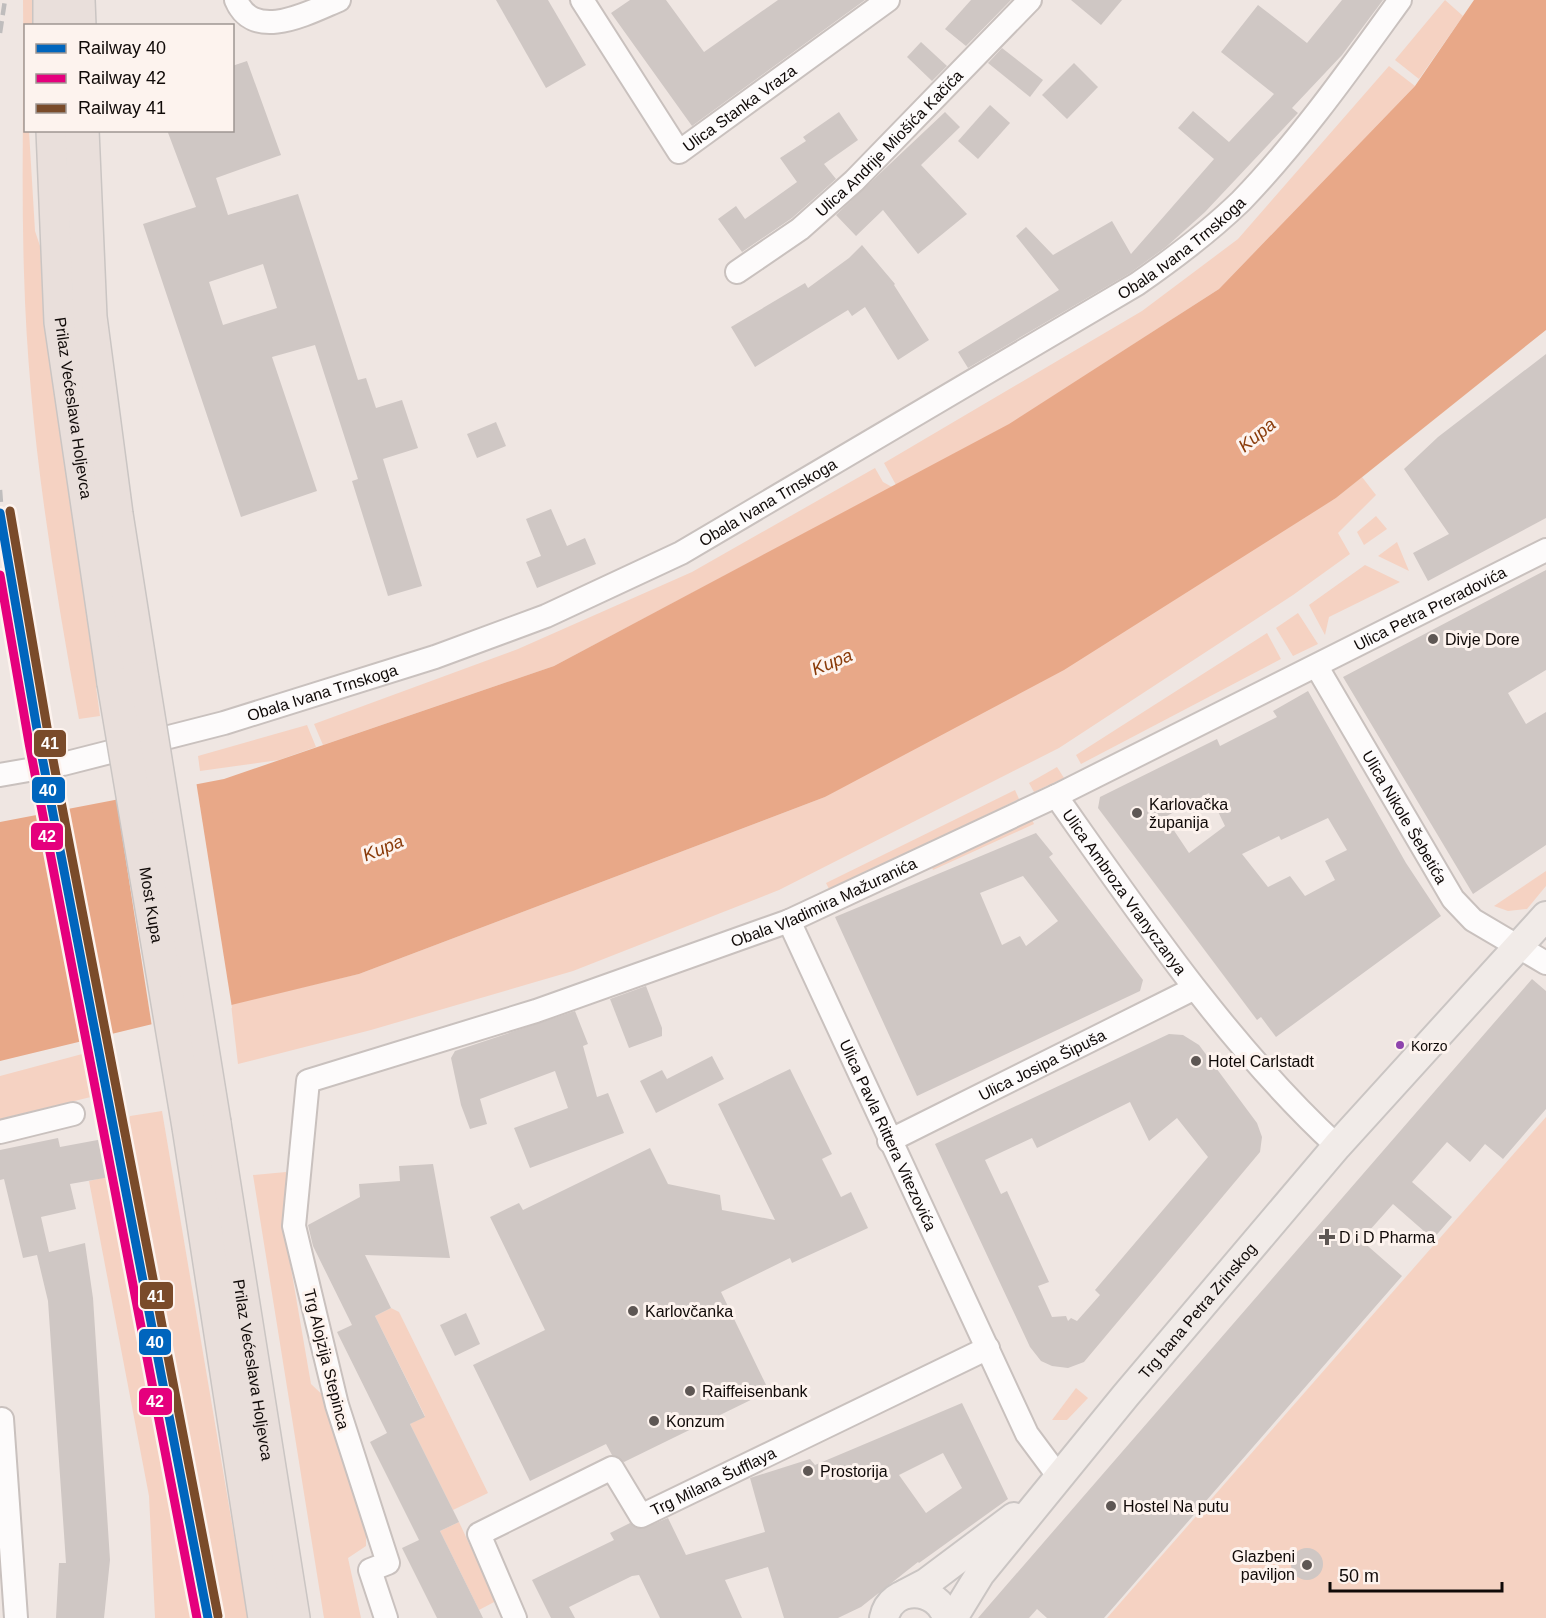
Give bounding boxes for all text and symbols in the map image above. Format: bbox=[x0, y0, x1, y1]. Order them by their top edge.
legend bbox=[24, 24, 234, 132]
text: Railway 40 bbox=[78, 38, 166, 58]
street label: Ulica Stanka Vraza bbox=[680, 62, 800, 155]
street label: Ulica Andrije Miošića Kačića bbox=[812, 67, 966, 220]
text: Railway 42 bbox=[78, 68, 166, 88]
text: Railway 41 bbox=[78, 98, 166, 118]
street label: Obala Ivana Trnskoga bbox=[1115, 194, 1249, 303]
street label: Prilaz Većeslava Holjevca bbox=[51, 316, 95, 500]
water label: Kupa bbox=[1234, 414, 1280, 456]
street label: Obala Ivana Trnskoga bbox=[696, 455, 840, 549]
street label: Ulica Petra Preradovića bbox=[1351, 563, 1509, 654]
place label: Divje Dore bbox=[1445, 631, 1520, 648]
marker: Divje Dore bbox=[1426, 632, 1440, 646]
water label: Kupa bbox=[809, 645, 855, 679]
street label: Obala Ivana Trnskoga bbox=[245, 661, 400, 724]
line badge: 41 bbox=[33, 729, 67, 758]
text: 41 bbox=[41, 735, 59, 752]
street label: Ulica Nikole Šebetića bbox=[1359, 748, 1450, 887]
line badge: 40 bbox=[31, 776, 66, 804]
text: 40 bbox=[39, 782, 57, 799]
place label: Karlovačka županija bbox=[1149, 796, 1228, 831]
street label: Ulica Ambroza Vranyczanya bbox=[1059, 806, 1190, 978]
marker: Karlovačka županija bbox=[1130, 806, 1144, 820]
line badge: 42 bbox=[30, 822, 64, 851]
text: 42 bbox=[38, 828, 56, 845]
water label: Kupa bbox=[360, 831, 406, 865]
street label: Obala Vladimira Mažuranića bbox=[729, 854, 920, 950]
street label: Most Kupa bbox=[136, 866, 166, 944]
street label: Ulica Josipa Šipuša bbox=[976, 1026, 1109, 1104]
street label: Ulica Pavla Rittera Vitezovića bbox=[836, 1037, 940, 1234]
place label: Korzo bbox=[1411, 1038, 1448, 1054]
marker: Korzo bbox=[1394, 1039, 1406, 1051]
place label: Hotel Carlstadt bbox=[1208, 1053, 1314, 1070]
marker: Hotel Carlstadt bbox=[1189, 1054, 1203, 1068]
place label: D i D Pharma bbox=[1339, 1229, 1435, 1246]
marker: D i D Pharma bbox=[1320, 1230, 1334, 1244]
street label: Trg bana Petra Zrinskog bbox=[1136, 1240, 1260, 1382]
street label: Prilaz Većeslava Holjevca bbox=[230, 1278, 276, 1462]
line badge: 41 bbox=[139, 1281, 174, 1310]
street label: Trg Alojzija Stepinca bbox=[301, 1287, 352, 1431]
text: 41 bbox=[147, 1288, 165, 1305]
place label: Karlovčanka bbox=[645, 1303, 733, 1320]
marker: Karlovčanka bbox=[626, 1304, 640, 1318]
line badge: 40 bbox=[138, 1328, 172, 1356]
text: 40 bbox=[146, 1334, 164, 1351]
place label: Raiffeisenbank bbox=[702, 1383, 809, 1400]
marker: Raiffeisenbank bbox=[683, 1384, 697, 1398]
line badge: 42 bbox=[138, 1387, 173, 1416]
text: 42 bbox=[146, 1393, 164, 1410]
place label: Konzum bbox=[666, 1413, 725, 1430]
marker: Konzum bbox=[647, 1414, 661, 1428]
street label: Trg Milana Šufflaya bbox=[648, 1444, 779, 1519]
place label: Prostorija bbox=[820, 1463, 888, 1480]
marker: Prostorija bbox=[801, 1464, 815, 1478]
place label: Hostel Na putu bbox=[1123, 1498, 1229, 1515]
marker: Hostel Na putu bbox=[1104, 1499, 1118, 1513]
place label: Glazbeni paviljon bbox=[1232, 1548, 1295, 1583]
scale bar bbox=[1330, 1555, 1502, 1593]
marker: Glazbeni paviljon bbox=[1300, 1558, 1314, 1572]
text: 50 m bbox=[1339, 1566, 1379, 1586]

